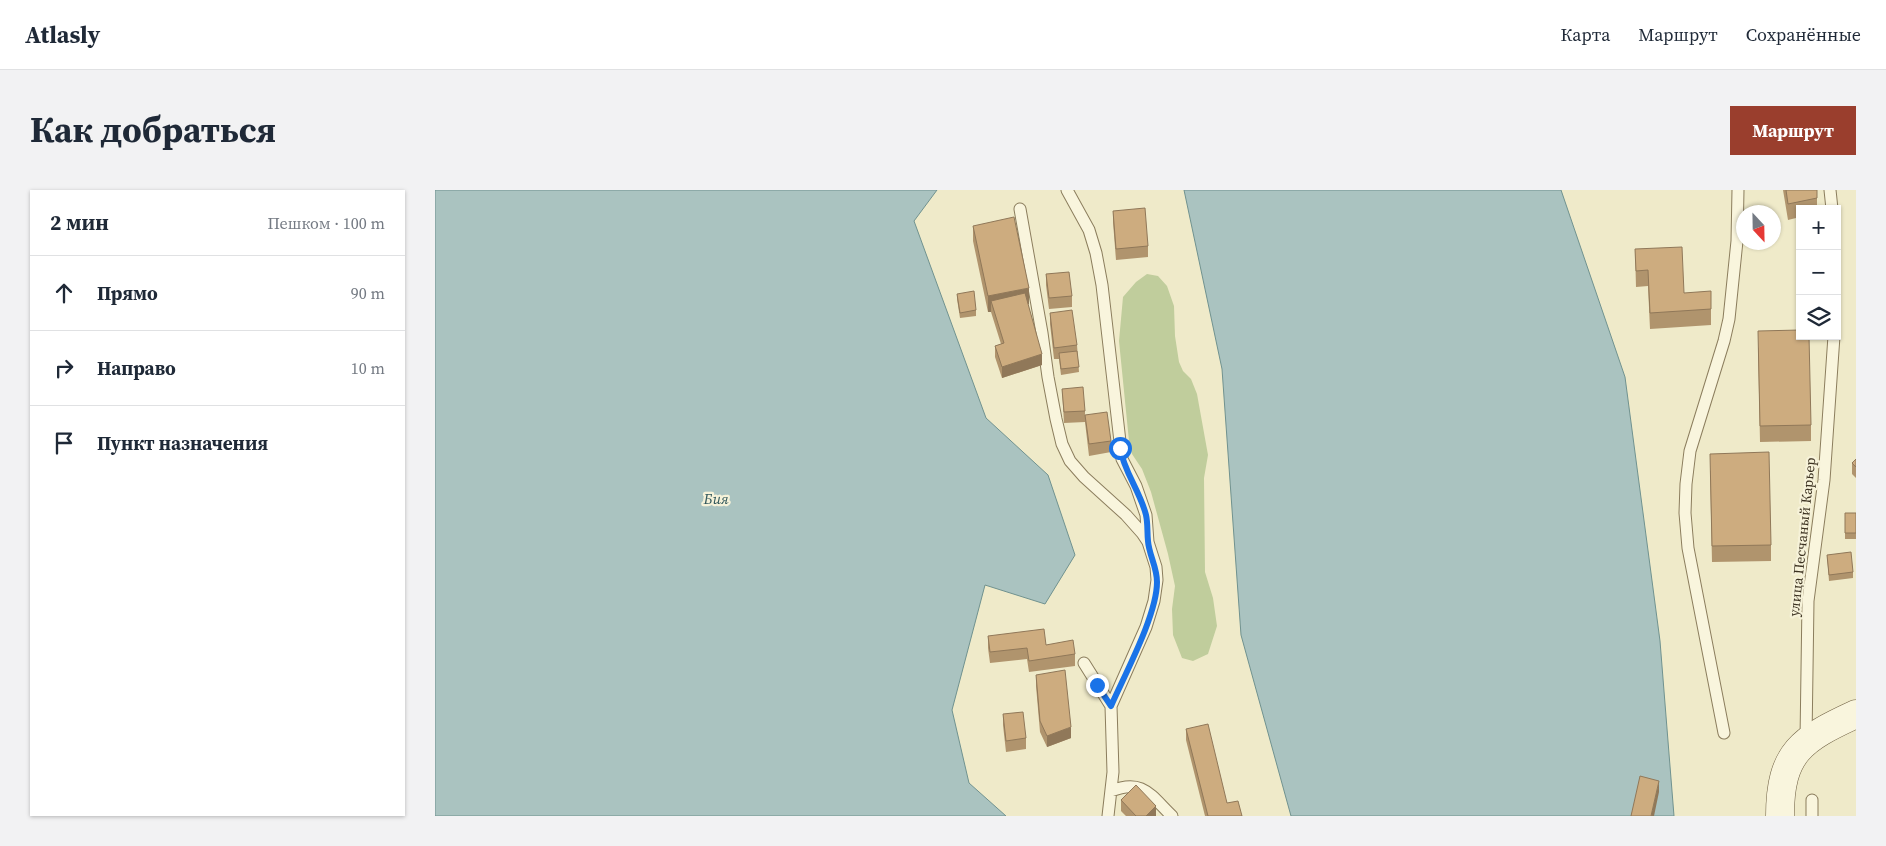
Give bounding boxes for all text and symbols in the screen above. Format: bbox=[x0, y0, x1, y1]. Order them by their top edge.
text: Atlasly bbox=[25, 18, 100, 51]
text: Карта bbox=[1561, 22, 1610, 47]
text: Маршрут bbox=[1638, 22, 1718, 47]
text: Сохранённые bbox=[1746, 22, 1861, 47]
text: Как добраться bbox=[30, 106, 276, 154]
button: Маршрут bbox=[1730, 106, 1856, 155]
north arrow bbox=[1736, 205, 1781, 250]
map controls bbox=[1796, 205, 1841, 340]
button: + bbox=[1796, 205, 1841, 250]
text: 2 мин bbox=[50, 208, 109, 237]
text: Пешком · 100 m bbox=[267, 212, 385, 234]
button: − bbox=[1796, 250, 1841, 295]
icon: ahead bbox=[50, 279, 78, 307]
text: Прямо bbox=[97, 280, 158, 306]
text: 90 m bbox=[351, 282, 385, 304]
button: layers bbox=[1796, 295, 1841, 340]
icon: right bbox=[50, 354, 78, 382]
text: Направо bbox=[97, 355, 176, 381]
text: 10 m bbox=[351, 357, 385, 379]
icon: arrive bbox=[50, 429, 78, 457]
text: Пункт назначения bbox=[97, 430, 268, 456]
route start bbox=[1109, 437, 1132, 460]
street label: улица Песчаный Карьер bbox=[1784, 456, 1820, 618]
water label: Бия bbox=[702, 488, 729, 509]
route end bbox=[1086, 674, 1109, 697]

